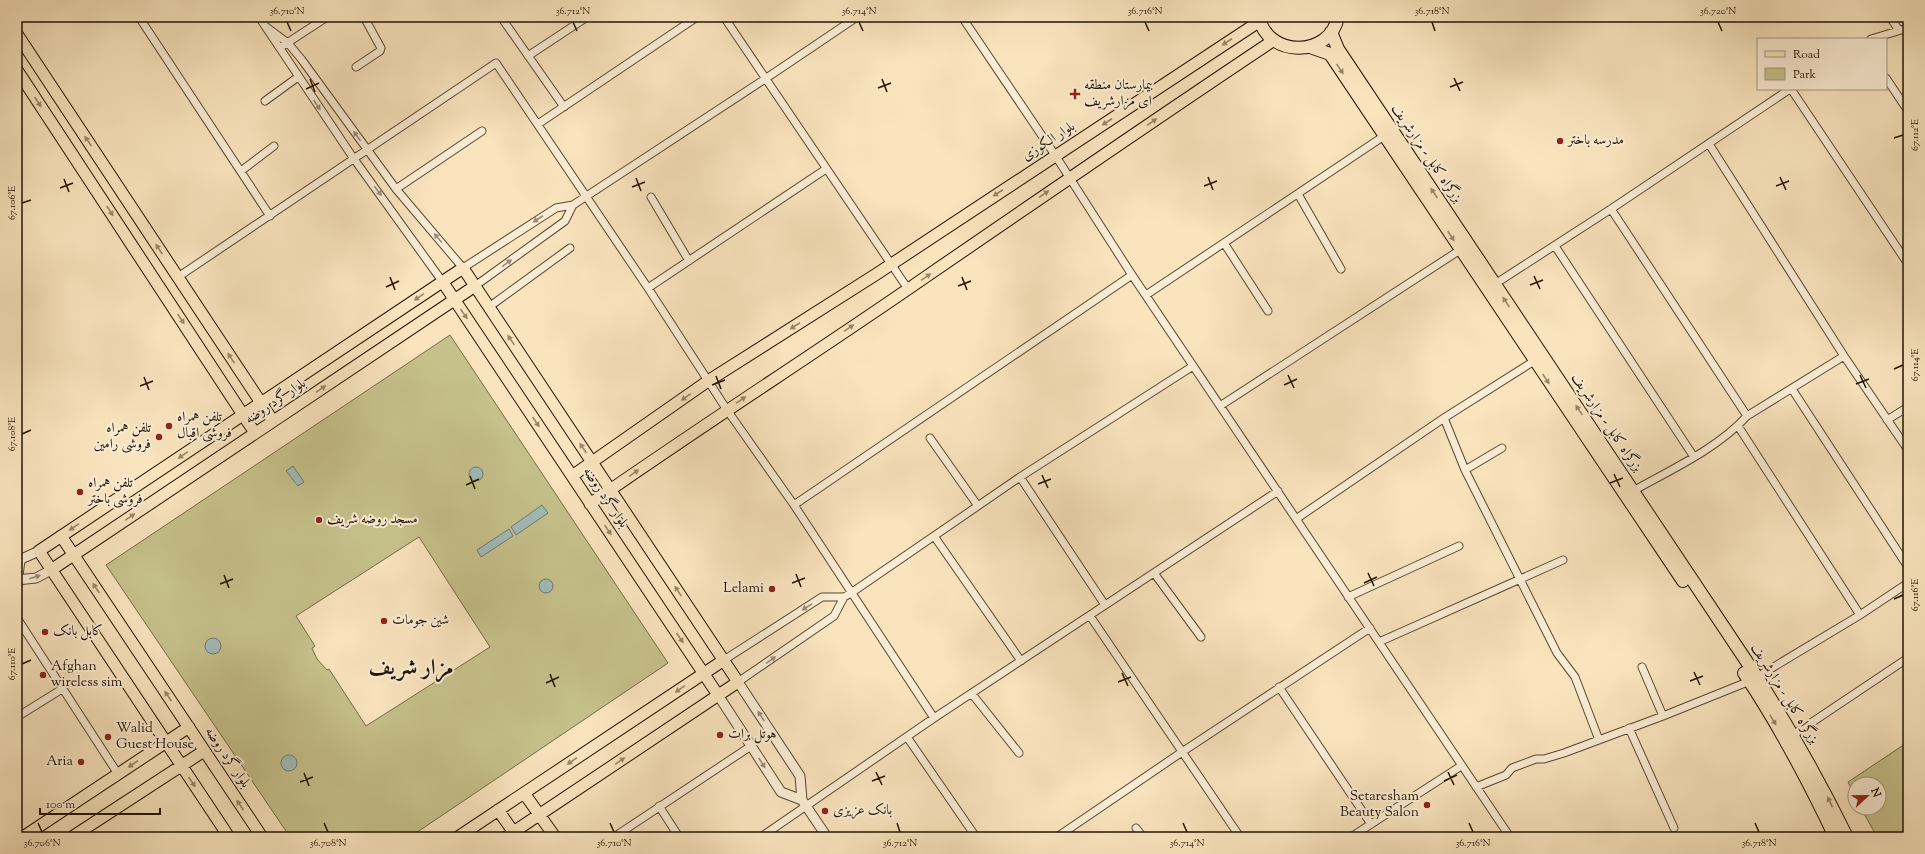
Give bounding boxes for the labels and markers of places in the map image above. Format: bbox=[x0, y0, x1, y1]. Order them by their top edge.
place label: بیمارستان منطقه ای مزارشریف bbox=[1084, 76, 1153, 112]
marker: بیمارستان منطقه ای مزارشریف bbox=[1069, 88, 1081, 100]
place label: مدرسه باختر bbox=[1566, 131, 1624, 151]
marker: مدرسه باختر bbox=[1555, 136, 1565, 146]
place label: تلفن همراه فروشی اقبال bbox=[177, 408, 232, 444]
place label: تلفن همراه فروشی رامین bbox=[94, 419, 151, 455]
marker: تلفن همراه فروشی اقبال bbox=[164, 421, 174, 431]
marker: تلفن همراه فروشی رامین bbox=[154, 432, 164, 442]
place label: تلفن همراه فروشی باختر bbox=[86, 474, 143, 510]
marker: تلفن همراه فروشی باختر bbox=[75, 487, 85, 497]
place label: مسجد روضه شریف bbox=[327, 510, 418, 530]
marker: مسجد روضه شریف bbox=[314, 515, 324, 525]
place label: Lelami bbox=[723, 579, 764, 599]
marker: Lelami bbox=[767, 584, 777, 594]
place label: شین جومات bbox=[392, 611, 449, 631]
marker: شین جومات bbox=[379, 616, 389, 626]
place label: کابل بانک bbox=[53, 622, 103, 642]
marker: کابل بانک bbox=[40, 627, 50, 637]
place label: Afghan wireless sim bbox=[51, 657, 123, 693]
marker: Afghan wireless sim bbox=[38, 670, 48, 680]
place label: Walid Guest House bbox=[116, 719, 194, 755]
place label: هوتل برات bbox=[728, 725, 776, 745]
marker: هوتل برات bbox=[715, 730, 725, 740]
marker: Walid Guest House bbox=[103, 732, 113, 742]
place label: Aria bbox=[46, 752, 74, 772]
marker: Aria bbox=[76, 757, 86, 767]
place label: Setaresham Beauty Salon bbox=[1340, 787, 1419, 823]
marker: Setaresham Beauty Salon bbox=[1422, 800, 1432, 810]
place label: بانک عزیزی bbox=[833, 801, 893, 821]
marker: بانک عزیزی bbox=[820, 806, 830, 816]

